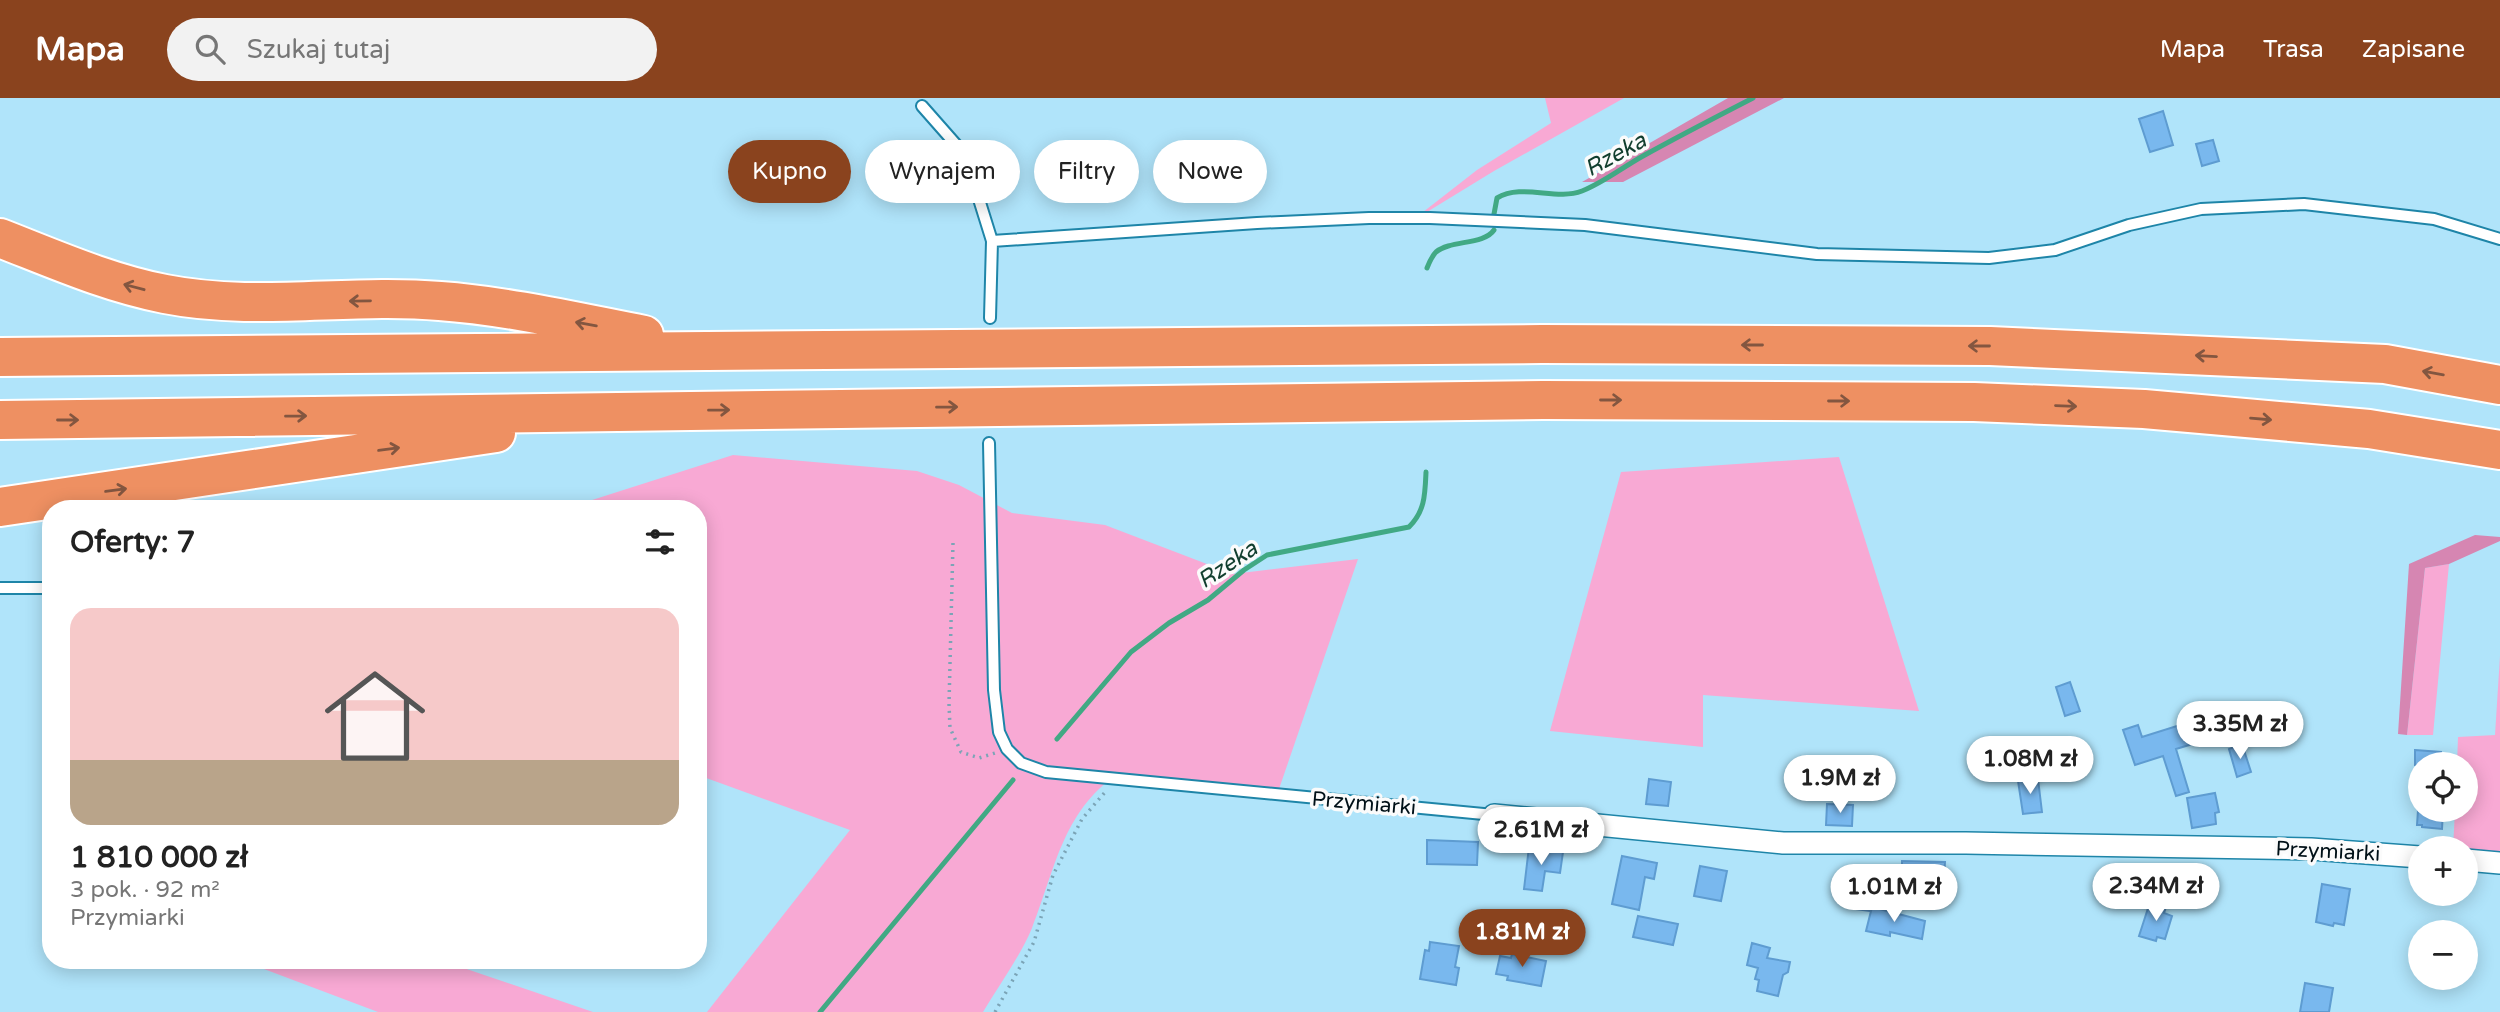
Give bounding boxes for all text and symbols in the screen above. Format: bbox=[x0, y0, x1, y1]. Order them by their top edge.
search box bbox=[167, 18, 657, 81]
text: Mapa bbox=[35, 30, 125, 69]
icon: search bbox=[191, 30, 229, 68]
text: Szukaj tutaj bbox=[247, 34, 390, 65]
text: Mapa bbox=[2160, 35, 2225, 64]
text: Trasa bbox=[2263, 35, 2324, 64]
text: Zapisane bbox=[2362, 35, 2465, 64]
water label: Rzeka bbox=[1580, 126, 1652, 183]
chip: Kupno bbox=[728, 140, 851, 203]
chip: Wynajem bbox=[865, 140, 1020, 203]
chip: Filtry bbox=[1034, 140, 1139, 203]
chip: Nowe bbox=[1153, 140, 1267, 203]
one-way arrow bbox=[123, 280, 146, 293]
one-way arrow bbox=[349, 294, 372, 307]
one-way arrow bbox=[575, 316, 598, 330]
one-way arrow bbox=[1740, 338, 1763, 352]
one-way arrow bbox=[1968, 339, 1991, 353]
one-way arrow bbox=[2195, 349, 2218, 362]
one-way arrow bbox=[2422, 366, 2445, 379]
one-way arrow bbox=[1599, 393, 1622, 407]
one-way arrow bbox=[1827, 394, 1850, 408]
one-way arrow bbox=[2054, 399, 2077, 412]
one-way arrow bbox=[935, 400, 958, 414]
one-way arrow bbox=[707, 403, 730, 416]
one-way arrow bbox=[284, 409, 307, 423]
one-way arrow bbox=[56, 413, 79, 426]
one-way arrow bbox=[2249, 413, 2271, 426]
one-way arrow bbox=[378, 442, 400, 455]
one-way arrow bbox=[104, 483, 127, 496]
icon: filters bbox=[641, 523, 679, 561]
text: Oferty: 7 bbox=[70, 524, 195, 561]
water label: Rzeka bbox=[1192, 534, 1264, 595]
icon: home bbox=[312, 653, 438, 779]
pin: 3.35M zł bbox=[2168, 702, 2312, 761]
text: 3.35M zł bbox=[2193, 710, 2287, 738]
pin: 1.08M zł bbox=[1958, 736, 2102, 796]
text: 1.08M zł bbox=[1983, 745, 2077, 773]
map controls bbox=[2408, 752, 2478, 990]
button: locate bbox=[2408, 752, 2478, 822]
pin: 1.9M zł bbox=[1775, 756, 1905, 815]
text: 1.9M zł bbox=[1800, 764, 1880, 792]
street label: Przymiarki bbox=[1311, 786, 1417, 821]
pin: 2.61M zł bbox=[1469, 808, 1613, 867]
text: 2.61M zł bbox=[1494, 816, 1588, 844]
street label: Przymiarki bbox=[2275, 836, 2381, 867]
button: + bbox=[2408, 836, 2478, 906]
text: 1 810 000 zł bbox=[70, 839, 248, 876]
pin: 1.01M zł bbox=[1822, 864, 1966, 924]
pin: 2.34M zł bbox=[2084, 864, 2228, 923]
text: 2.34M zł bbox=[2109, 872, 2203, 900]
text: 1.01M zł bbox=[1847, 873, 1941, 901]
text: 3 pok. · 92 m² bbox=[70, 876, 220, 904]
text: Przymiarki bbox=[70, 904, 185, 932]
pin: 1.81M zł bbox=[1450, 910, 1594, 969]
text: 1.81M zł bbox=[1475, 918, 1569, 946]
button: − bbox=[2408, 920, 2478, 990]

